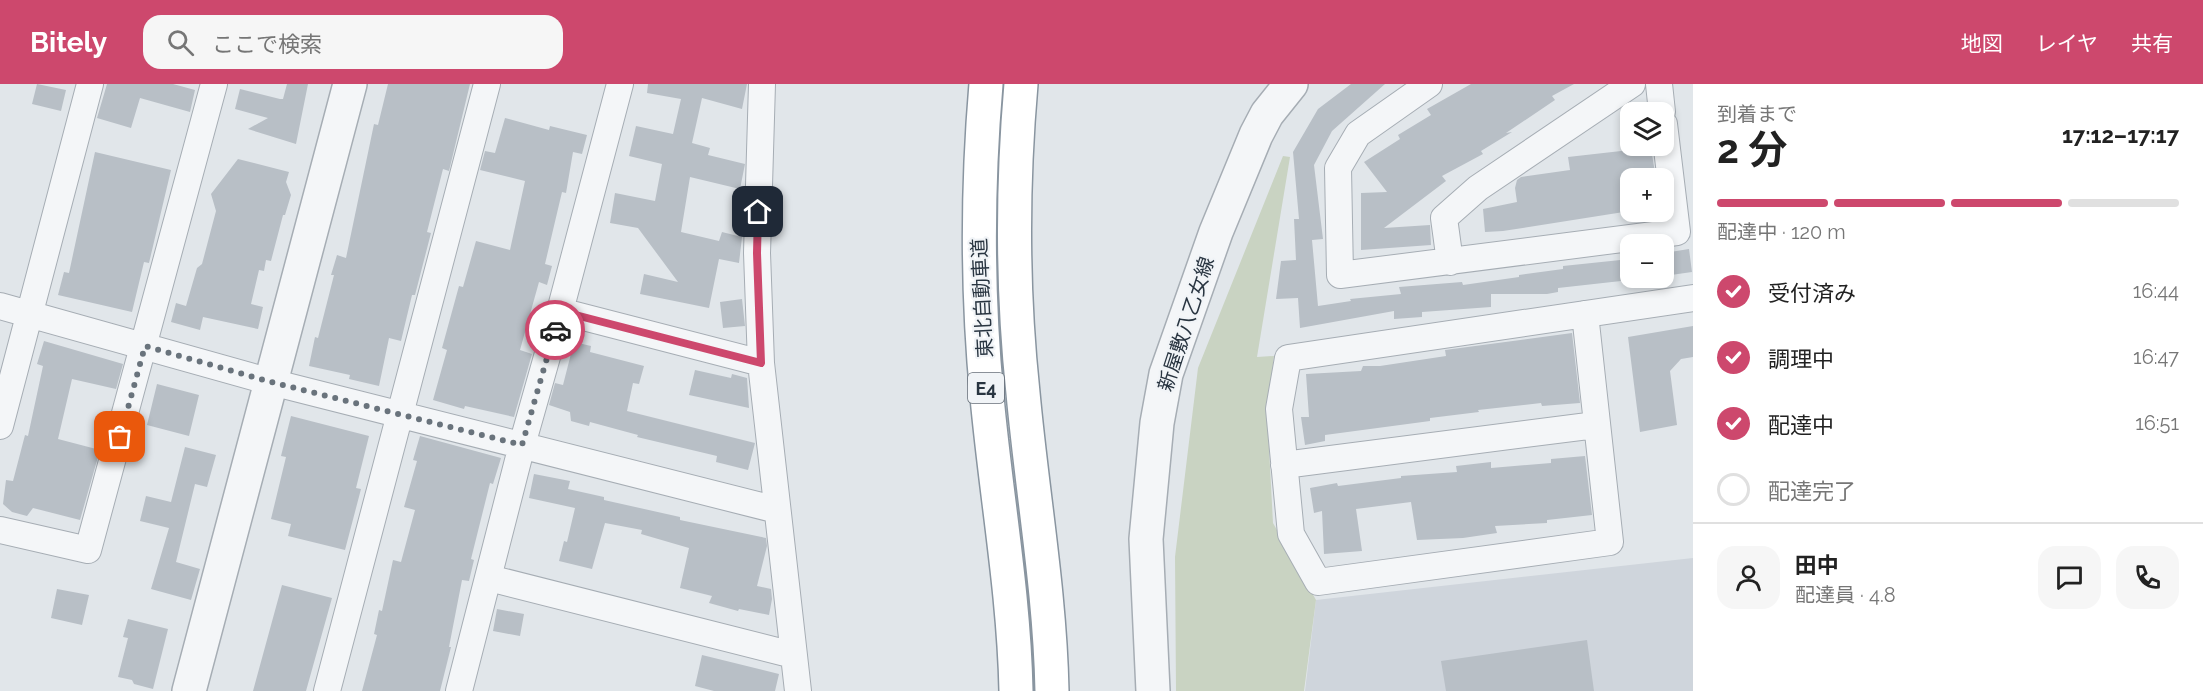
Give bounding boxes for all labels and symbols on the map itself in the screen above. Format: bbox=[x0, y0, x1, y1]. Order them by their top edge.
pin bbox=[732, 186, 783, 237]
street label: 東北自動車道 bbox=[967, 237, 997, 359]
street label: 新屋敷八乙女線 bbox=[1153, 254, 1219, 394]
courier bbox=[525, 300, 585, 360]
road number: E4 bbox=[968, 373, 1004, 403]
pin bbox=[94, 411, 145, 462]

